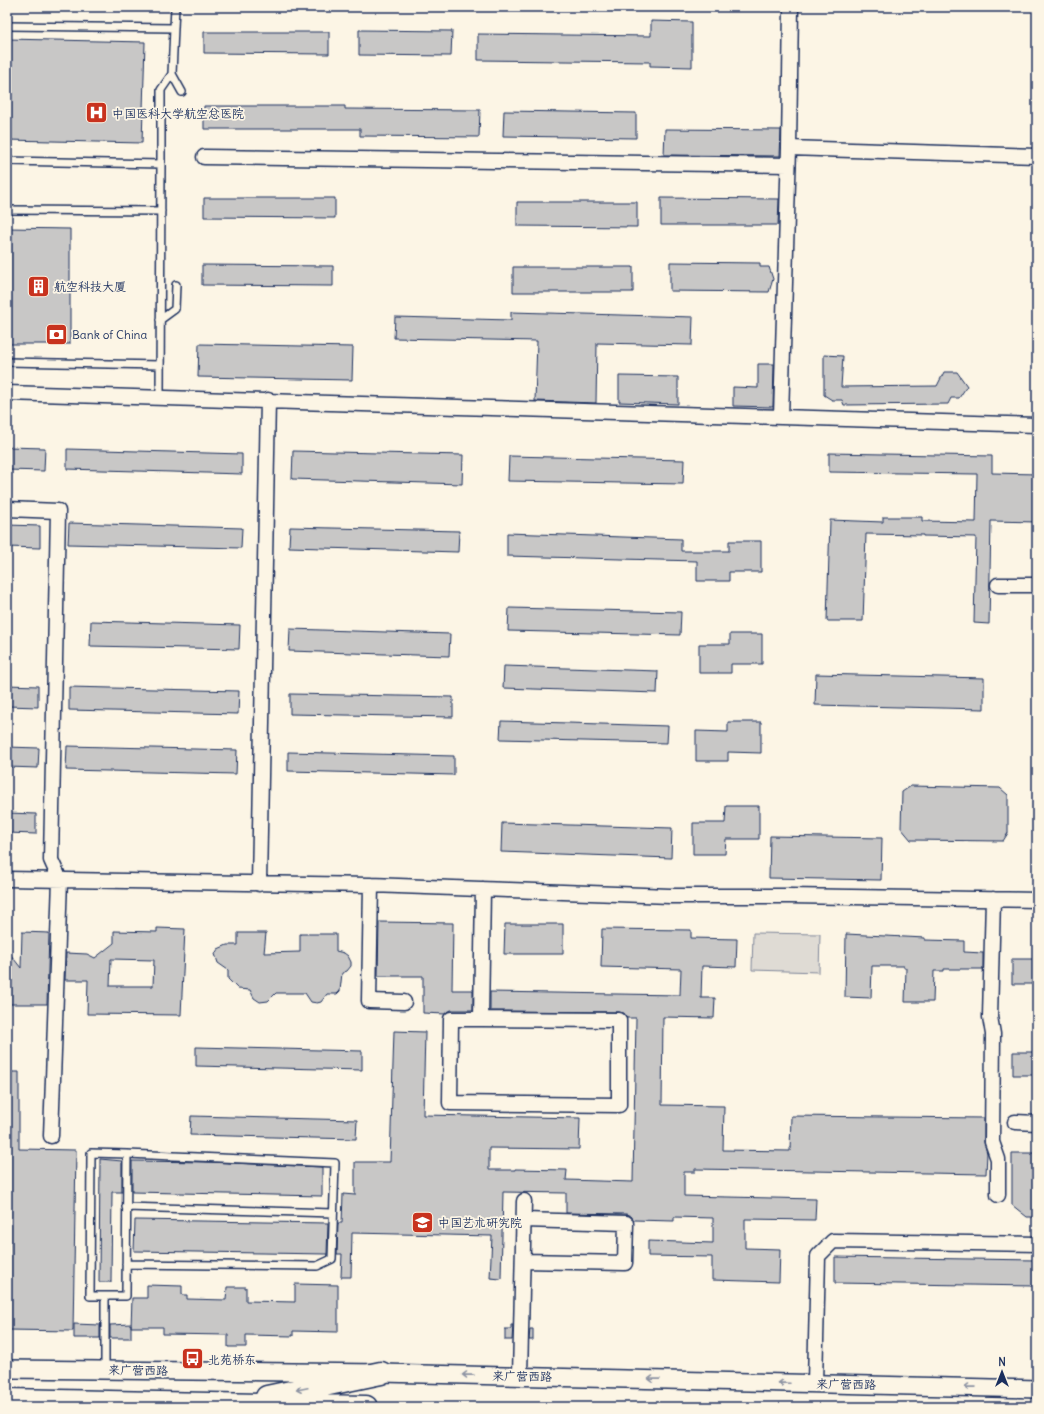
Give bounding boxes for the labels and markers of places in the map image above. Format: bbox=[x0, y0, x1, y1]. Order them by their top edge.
hospital icon: 中国医科大学航空总医院 bbox=[84, 100, 110, 126]
place label: 中国医科大学航空总医院 bbox=[112, 106, 244, 121]
building icon: 航空科技大厦 bbox=[25, 273, 51, 299]
place label: 航空科技大厦 bbox=[54, 279, 126, 294]
bank icon: Bank of China bbox=[44, 321, 70, 347]
place label: Bank of China bbox=[72, 327, 148, 342]
school or university icon: 中国艺术研究院 bbox=[409, 1209, 435, 1235]
place label: 中国艺术研究院 bbox=[438, 1215, 522, 1230]
bus stop icon: 北苑桥东 bbox=[180, 1346, 206, 1372]
place label: 北苑桥东 bbox=[208, 1352, 256, 1367]

